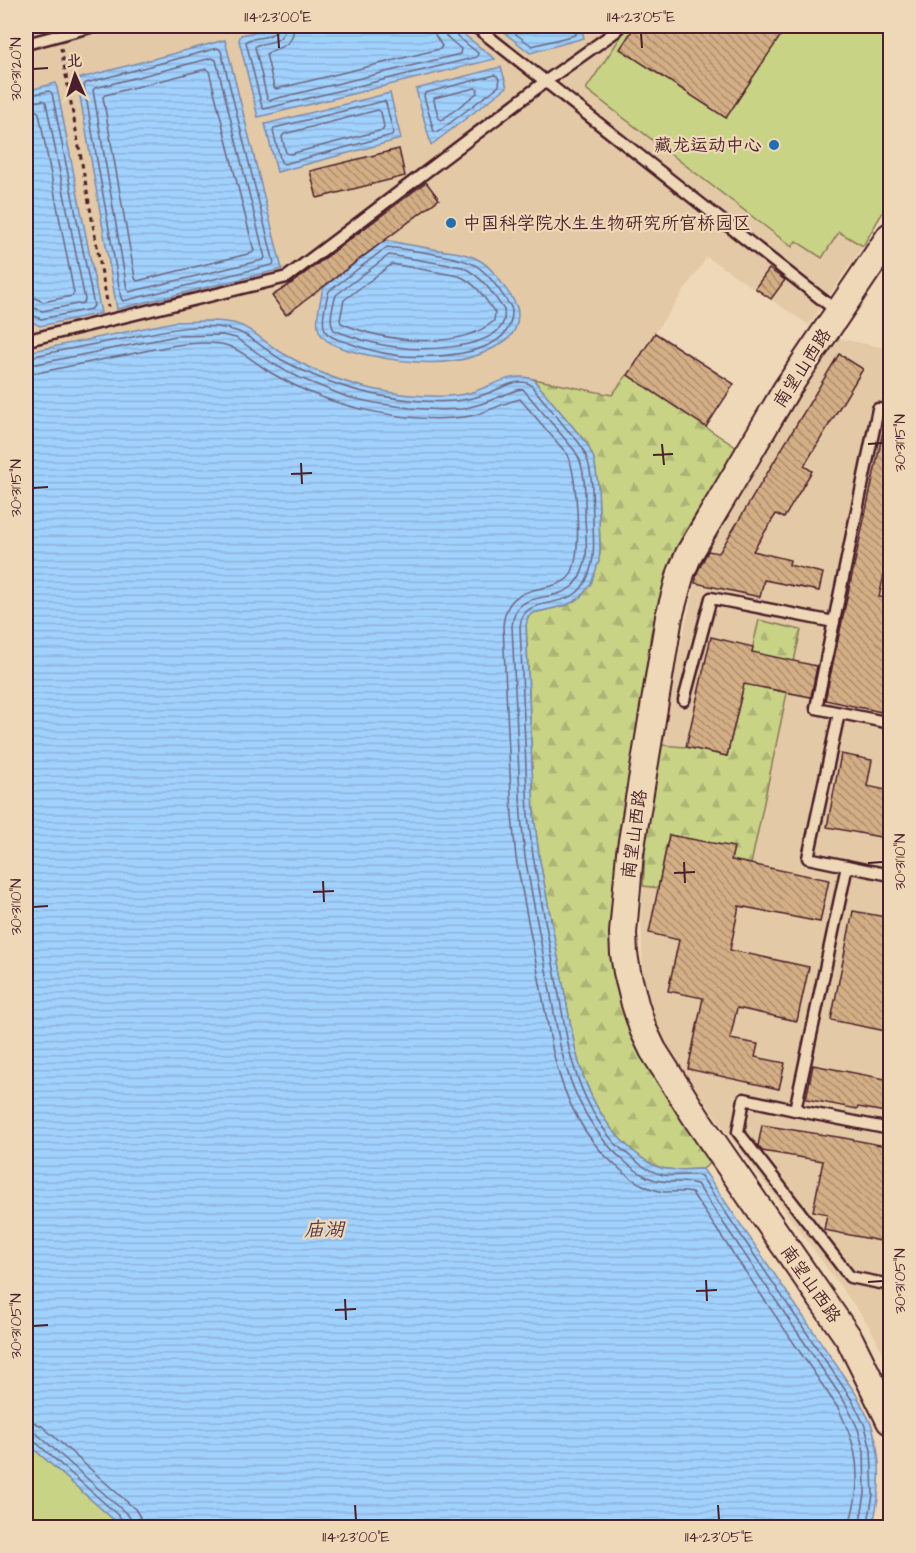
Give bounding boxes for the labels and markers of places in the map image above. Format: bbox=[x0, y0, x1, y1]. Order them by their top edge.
place label: 藏龙运动中心 bbox=[654, 133, 762, 158]
marker: 藏龙运动中心 bbox=[767, 138, 781, 152]
place label: 中国科学院水生生物研究所官桥园区 bbox=[463, 211, 751, 236]
marker: 中国科学院水生生物研究所官桥园区 bbox=[444, 216, 458, 230]

